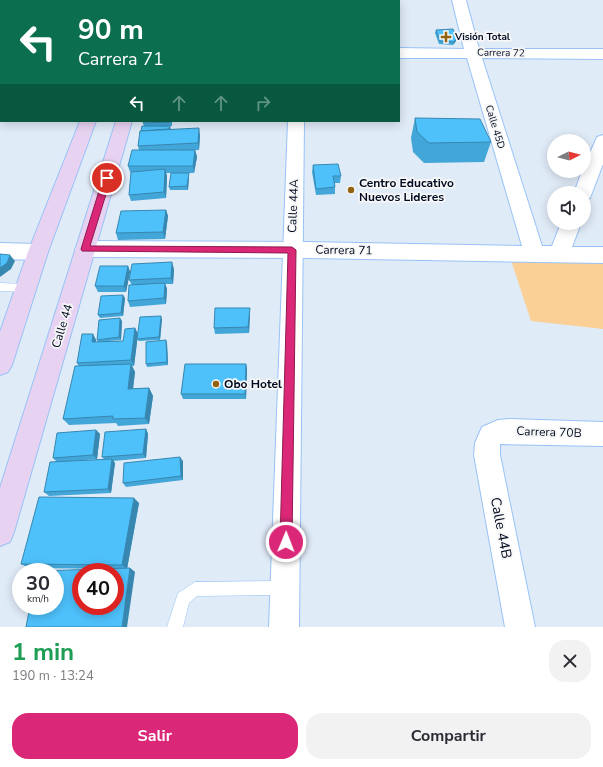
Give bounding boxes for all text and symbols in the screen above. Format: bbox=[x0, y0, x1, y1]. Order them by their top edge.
text: 90 m bbox=[78, 11, 144, 49]
icon: left bbox=[12, 16, 64, 68]
place label: Visión Total bbox=[454, 30, 511, 44]
marker: Visión Total bbox=[440, 31, 452, 43]
street label: Carrera 72 bbox=[477, 46, 525, 60]
text: Carrera 71 bbox=[78, 47, 164, 71]
icon: left bbox=[126, 92, 148, 114]
icon: ahead bbox=[168, 92, 190, 114]
icon: ahead bbox=[210, 92, 232, 114]
icon: right bbox=[252, 92, 274, 114]
street label: Calle 45D bbox=[482, 103, 508, 151]
north arrow bbox=[547, 134, 591, 178]
map controls bbox=[547, 134, 591, 230]
pin bbox=[90, 161, 124, 195]
icon: arrive bbox=[96, 167, 118, 189]
place label: Centro Educativo Nuevos Lideres bbox=[359, 175, 454, 205]
street label: Calle 44A bbox=[284, 179, 302, 233]
marker: Centro Educativo Nuevos Lideres bbox=[346, 185, 356, 195]
button: sound bbox=[547, 186, 591, 230]
street label: Carrera 71 bbox=[315, 242, 373, 258]
street label: Calle 44 bbox=[48, 302, 76, 350]
place label: Obo Hotel bbox=[224, 376, 282, 392]
marker: Obo Hotel bbox=[211, 379, 221, 389]
street label: Carrera 70B bbox=[516, 423, 582, 441]
street label: Calle 44B bbox=[486, 496, 516, 560]
position arrow bbox=[265, 521, 307, 563]
speed limit sign: 40 bbox=[72, 563, 124, 615]
text: 30 bbox=[26, 570, 50, 597]
text: km/h bbox=[27, 592, 49, 606]
text: 1 min bbox=[12, 636, 74, 668]
button: close bbox=[549, 640, 591, 682]
text: 190 m · 13:24 bbox=[12, 667, 94, 685]
button: Salir bbox=[12, 713, 298, 759]
button: Compartir bbox=[306, 713, 591, 759]

